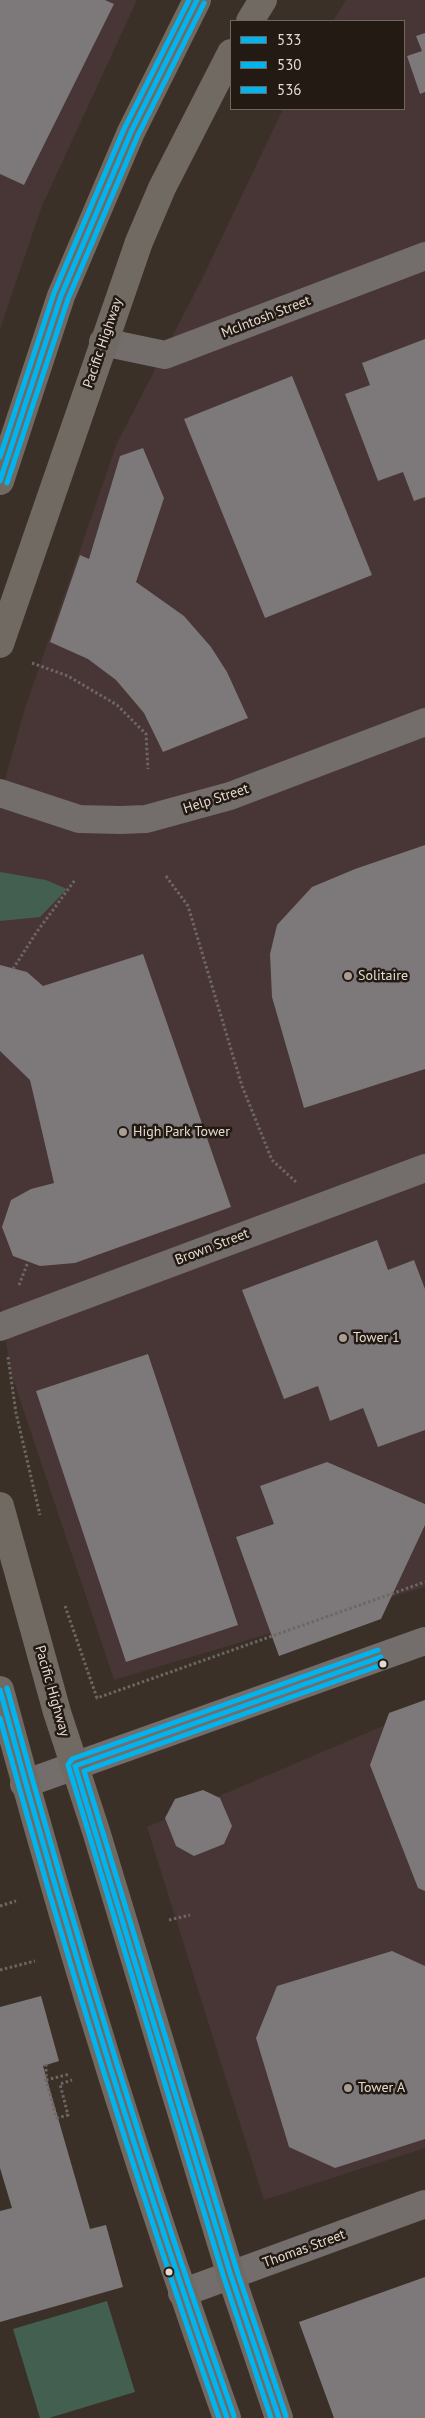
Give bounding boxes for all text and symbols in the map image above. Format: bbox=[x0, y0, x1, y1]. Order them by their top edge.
legend bbox=[230, 20, 405, 110]
text: 533 bbox=[277, 30, 302, 49]
text: 530 bbox=[277, 55, 302, 74]
text: 536 bbox=[277, 80, 302, 99]
street label: McIntosh Street bbox=[219, 292, 313, 342]
street label: Pacific Highway bbox=[80, 296, 126, 390]
street label: Help Street bbox=[181, 781, 251, 817]
place label: Solitaire bbox=[358, 968, 408, 984]
marker: Solitaire bbox=[342, 970, 354, 982]
place label: High Park Tower bbox=[133, 1124, 230, 1140]
marker: High Park Tower bbox=[117, 1126, 129, 1138]
street label: Brown Street bbox=[173, 1225, 251, 1269]
place label: Tower 1 bbox=[353, 1330, 400, 1346]
marker: Tower 1 bbox=[337, 1332, 349, 1344]
street label: Pacific Highway bbox=[31, 1643, 73, 1739]
unlabelled marker bbox=[378, 1659, 388, 1669]
place label: Tower A bbox=[358, 2080, 405, 2096]
marker: Tower A bbox=[342, 2082, 354, 2094]
street label: Thomas Street bbox=[260, 2226, 348, 2272]
unlabelled marker bbox=[164, 2267, 174, 2277]

